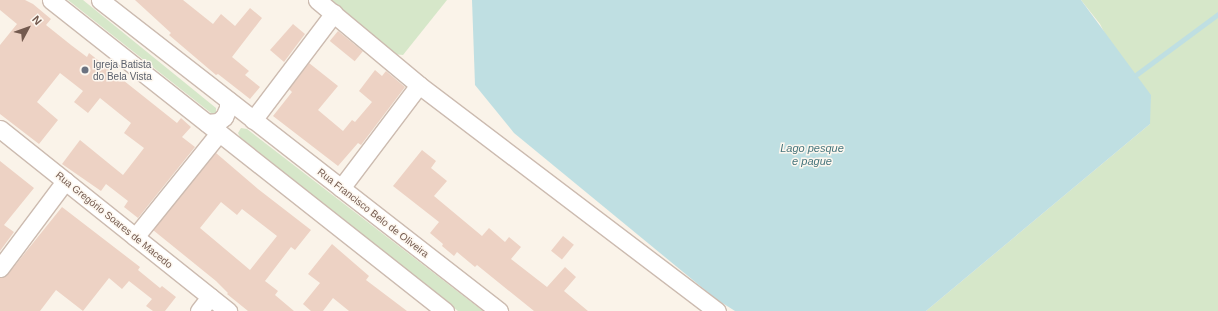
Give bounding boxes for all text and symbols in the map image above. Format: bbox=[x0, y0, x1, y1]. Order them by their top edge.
north arrow bbox=[8, 8, 48, 48]
text: N bbox=[30, 13, 44, 27]
place label: Igreja Batista do Bela Vista bbox=[93, 58, 152, 82]
marker: Igreja Batista do Bela Vista bbox=[80, 65, 90, 75]
water label: Lago pesque e pague bbox=[780, 142, 844, 168]
street label: Rua Francisco Belo de Oliveira bbox=[315, 166, 431, 260]
street label: Rua Gregório Soares de Macedo bbox=[53, 169, 175, 271]

